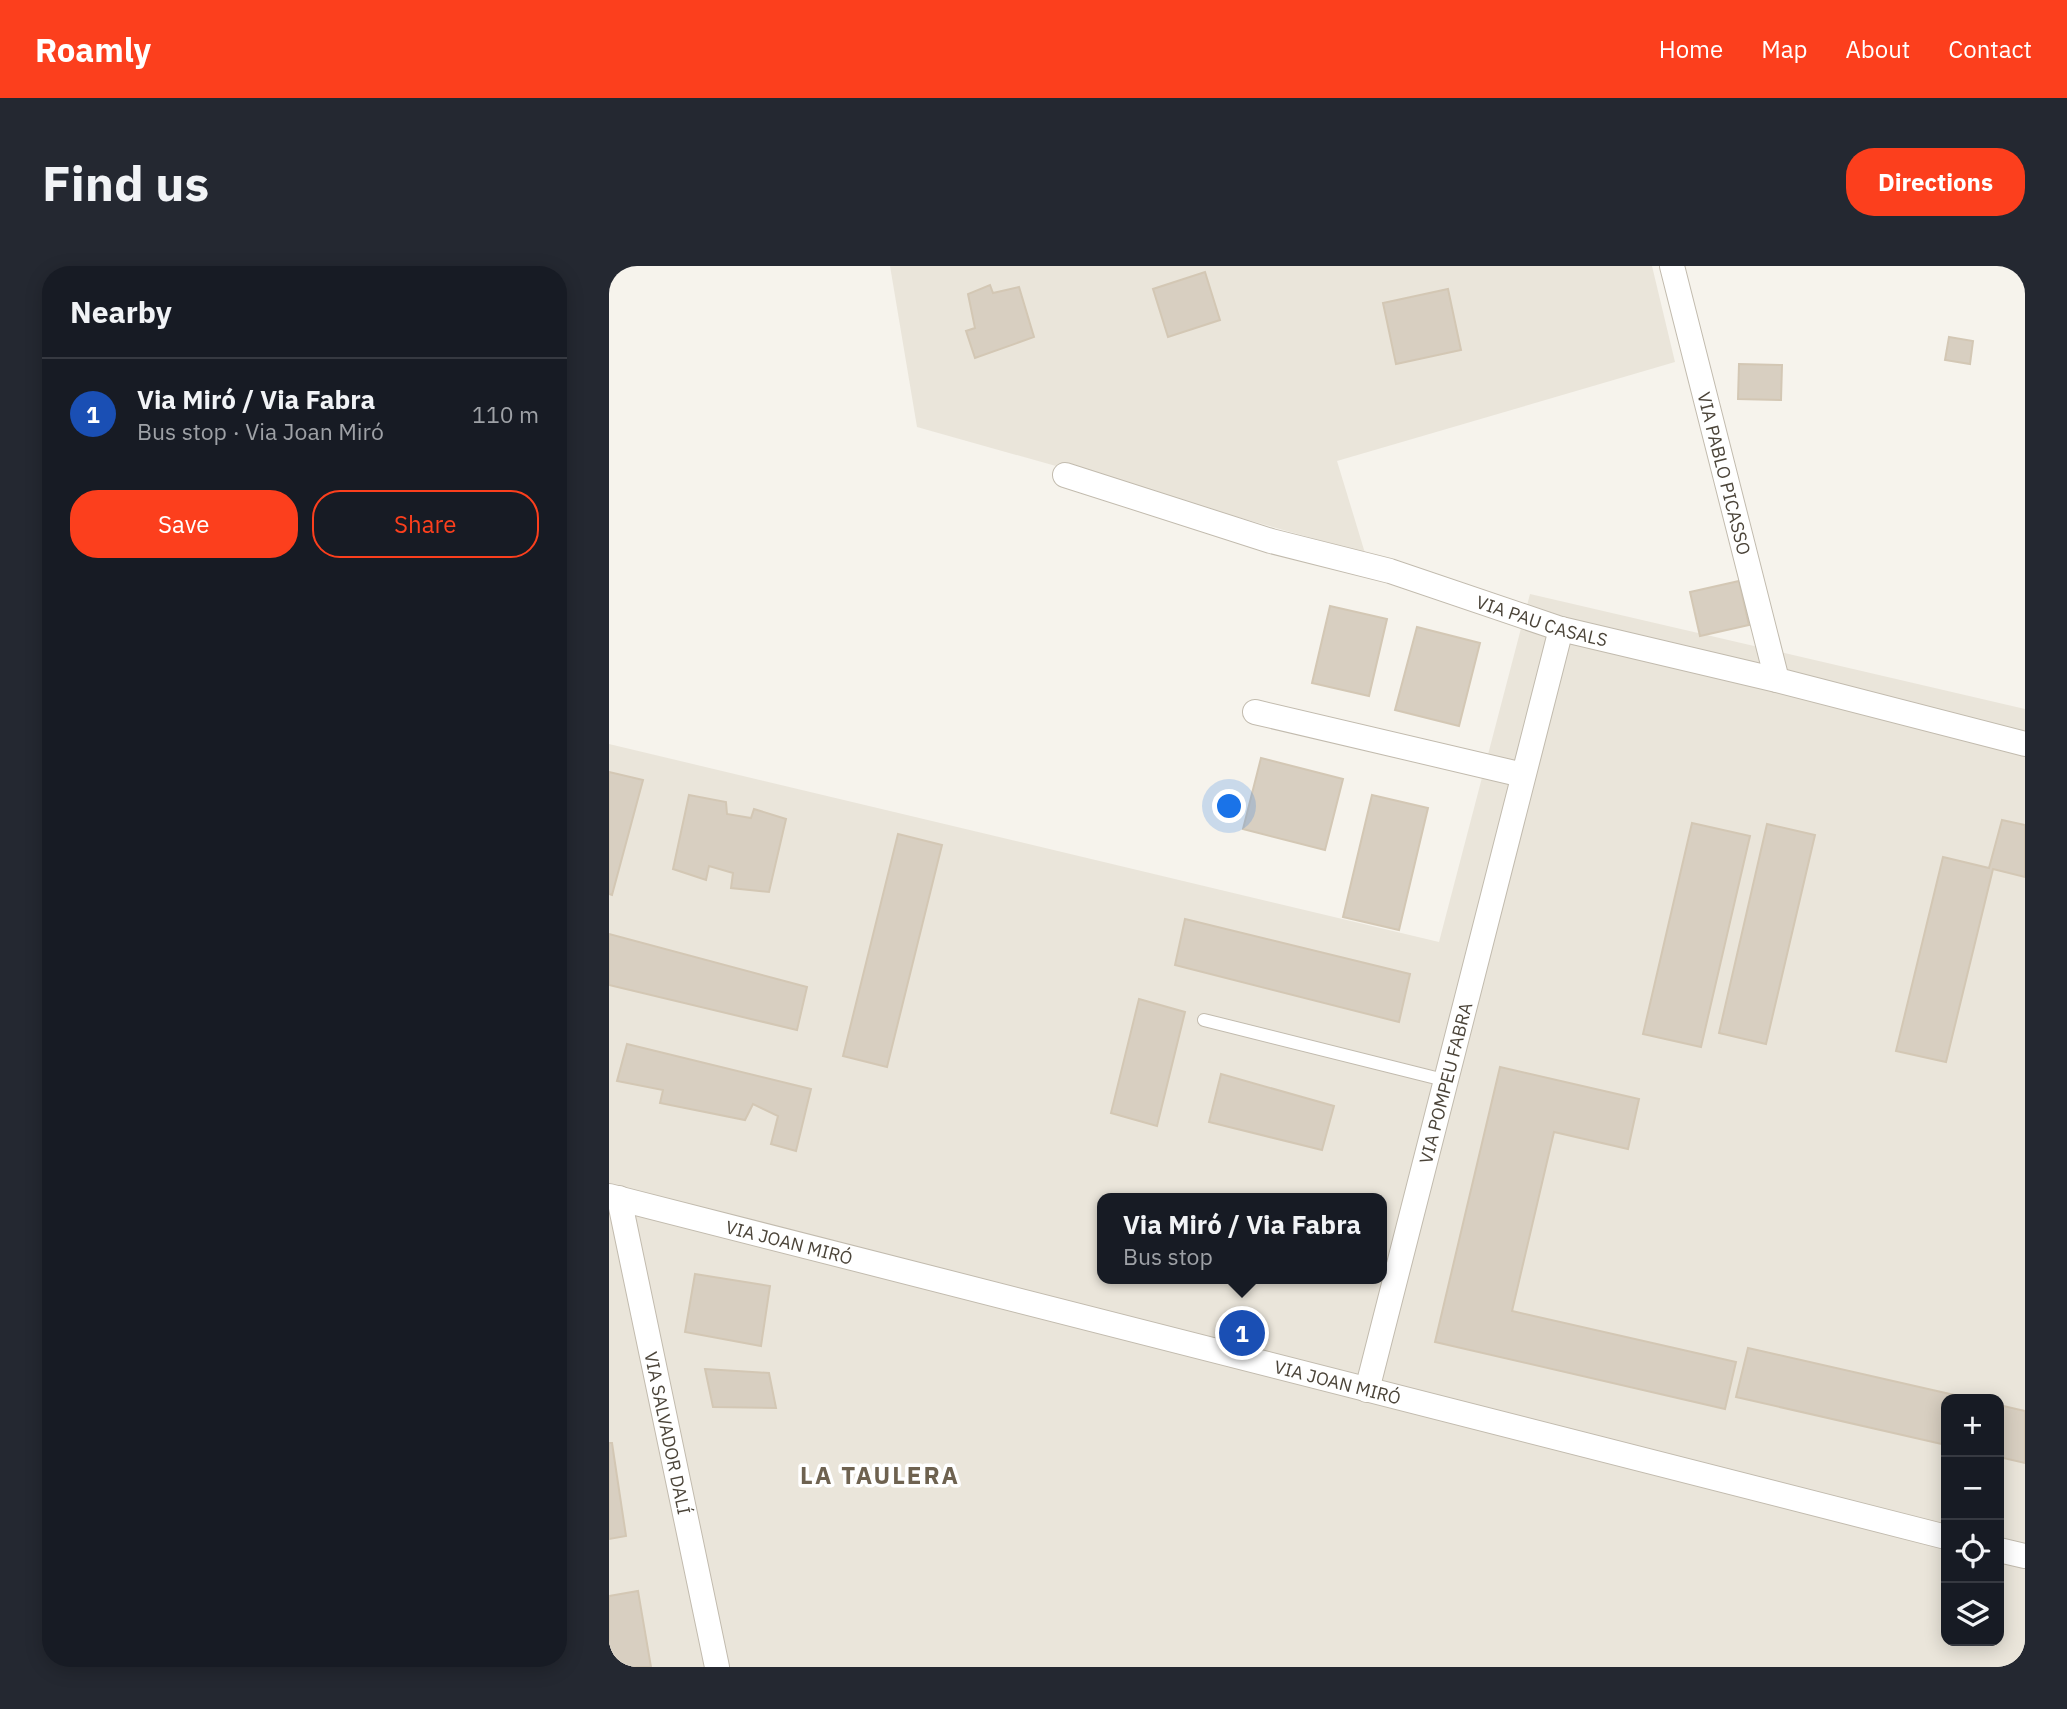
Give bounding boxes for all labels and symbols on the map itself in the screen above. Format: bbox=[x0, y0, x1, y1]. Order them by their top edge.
street label: VIA PABLO PICASSO bbox=[1693, 390, 1756, 557]
street label: VIA PAU CASALS bbox=[1473, 590, 1610, 651]
your location bbox=[1212, 789, 1246, 823]
street label: VIA POMPEU FABRA bbox=[1414, 999, 1477, 1166]
street label: VIA JOAN MIRÓ bbox=[723, 1215, 855, 1269]
pin: 1 bbox=[1219, 1307, 1265, 1359]
street label: VIA SALVADOR DALÍ bbox=[640, 1349, 696, 1516]
street label: VIA JOAN MIRÓ bbox=[1272, 1355, 1404, 1409]
district label: LA TAULERA bbox=[800, 1459, 960, 1491]

